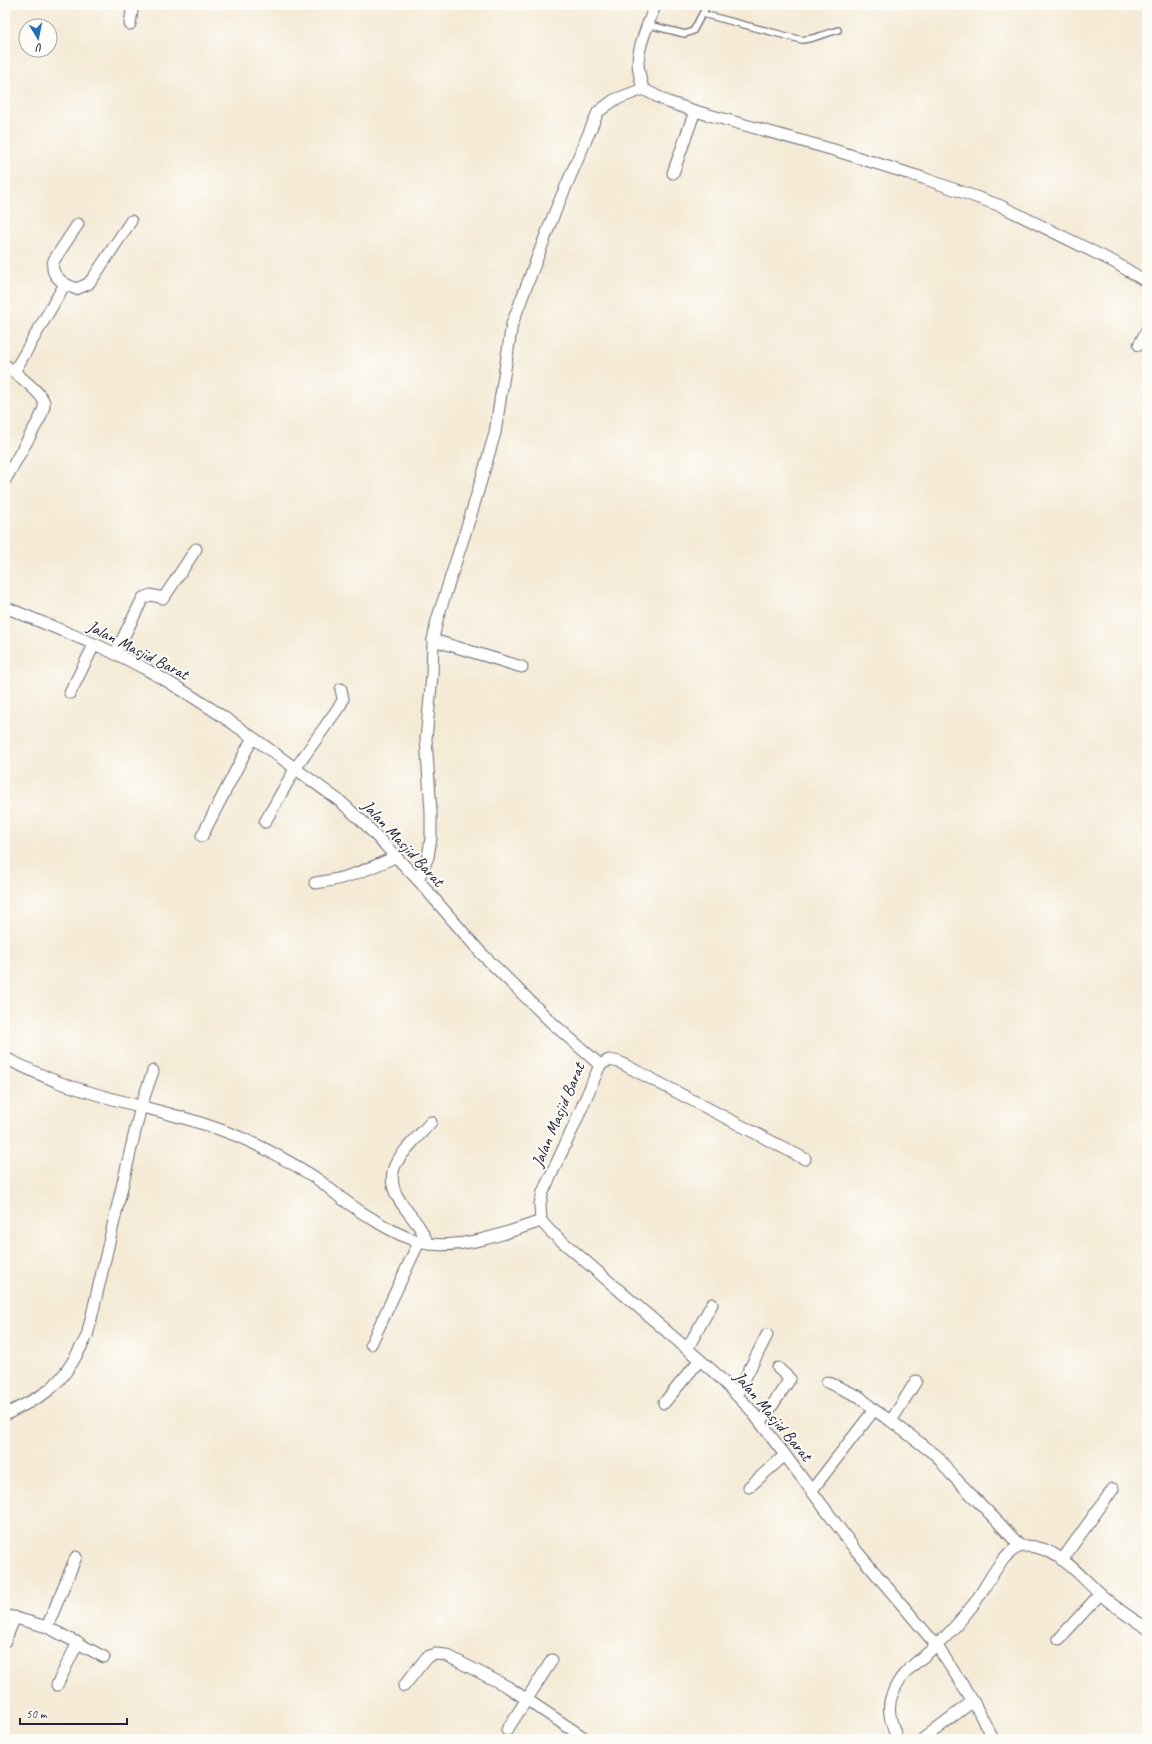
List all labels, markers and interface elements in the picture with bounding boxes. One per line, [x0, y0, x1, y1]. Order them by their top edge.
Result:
north arrow [18, 18, 58, 58]
text: U [33, 40, 44, 56]
street label: Jalan Masjid Barat [83, 615, 194, 686]
street label: Jalan Masjid Barat [357, 795, 450, 892]
street label: Jalan Masjid Barat [526, 1058, 590, 1171]
street label: Jalan Masjid Barat [729, 1366, 818, 1467]
scale bar [20, 1700, 127, 1726]
text: 50 m [26, 1706, 48, 1722]

